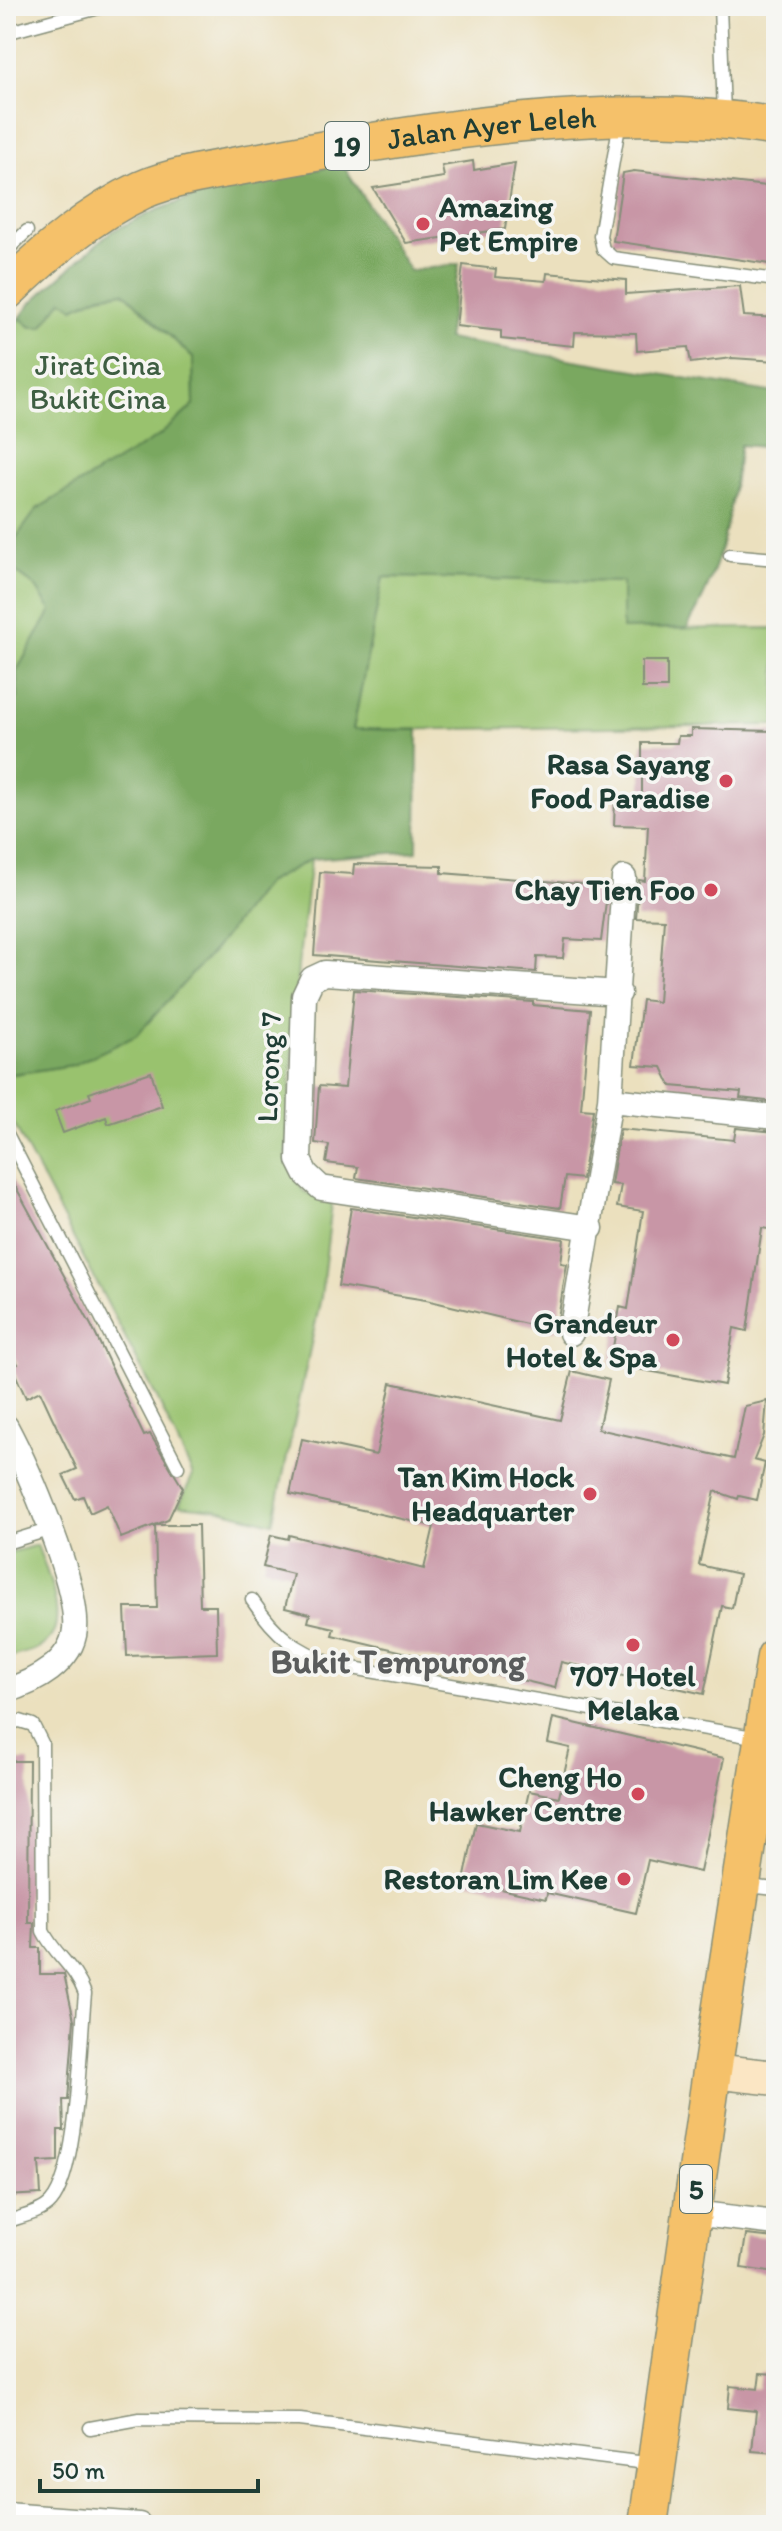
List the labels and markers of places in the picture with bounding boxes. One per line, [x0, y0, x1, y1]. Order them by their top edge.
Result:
place label: Amazing Pet Empire [438, 188, 578, 259]
marker: Amazing Pet Empire [414, 215, 432, 233]
place label: Rasa Sayang Food Paradise [530, 745, 711, 816]
marker: Rasa Sayang Food Paradise [717, 772, 735, 790]
place label: Chay Tien Foo [515, 871, 695, 908]
marker: Chay Tien Foo [702, 881, 720, 899]
place label: Grandeur Hotel & Spa [506, 1304, 658, 1375]
marker: Grandeur Hotel & Spa [664, 1331, 682, 1349]
place label: Tan Kim Hock Headquarter [397, 1458, 575, 1529]
marker: Tan Kim Hock Headquarter [581, 1485, 599, 1503]
marker: 707 Hotel Melaka [624, 1636, 642, 1654]
place label: 707 Hotel Melaka [570, 1657, 696, 1728]
place label: Cheng Ho Hawker Centre [429, 1758, 622, 1829]
marker: Cheng Ho Hawker Centre [629, 1785, 647, 1803]
place label: Restoran Lim Kee [384, 1860, 608, 1897]
marker: Restoran Lim Kee [615, 1870, 633, 1888]

